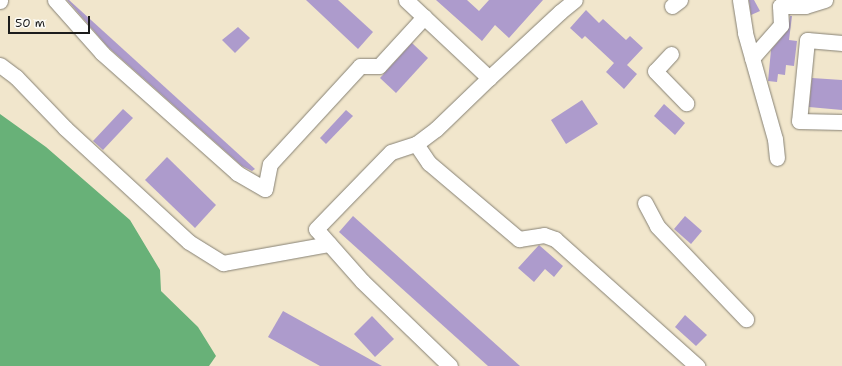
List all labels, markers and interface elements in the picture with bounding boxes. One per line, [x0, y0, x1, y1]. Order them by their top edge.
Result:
scale bar [10, 8, 92, 34]
text: 50 m [15, 15, 45, 31]

